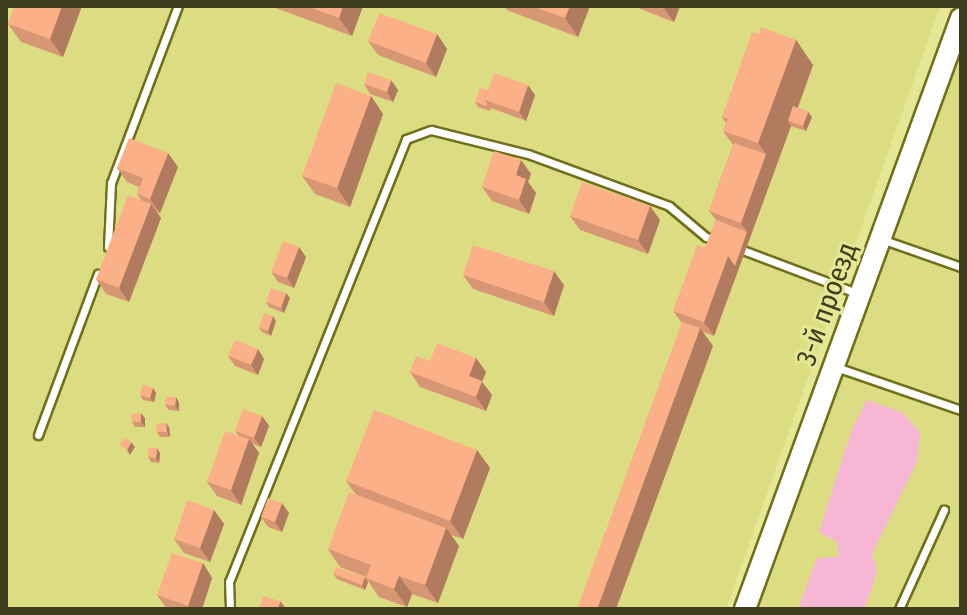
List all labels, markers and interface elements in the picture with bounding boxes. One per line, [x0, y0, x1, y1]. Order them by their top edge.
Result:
street label: 3-й проезд [789, 238, 865, 370]

